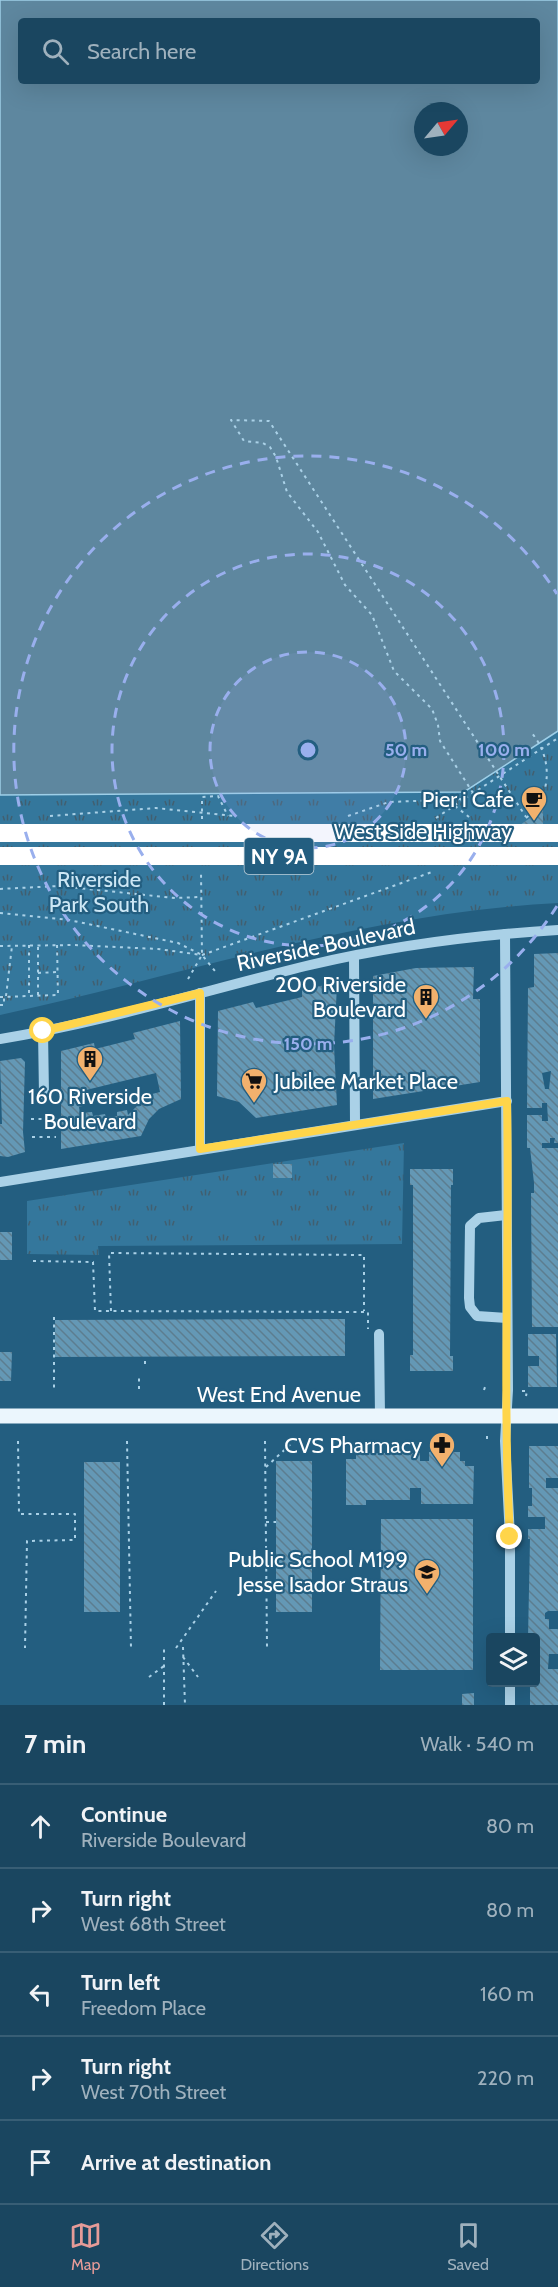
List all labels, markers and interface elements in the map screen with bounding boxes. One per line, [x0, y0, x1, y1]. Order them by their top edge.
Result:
search box [18, 18, 540, 84]
icon: search [39, 35, 72, 68]
text: Search here [87, 38, 196, 65]
north arrow [414, 102, 468, 156]
text: 50 m [385, 739, 427, 761]
text: 100 m [478, 739, 530, 761]
centre of rings [298, 740, 318, 760]
cafe icon: Pier i Cafe [519, 784, 549, 822]
place label: Pier i Cafe [422, 786, 514, 813]
street label: West Side Highway [334, 818, 512, 845]
road number: NY 9A [244, 838, 314, 874]
park label: Riverside Park South [49, 866, 149, 918]
street label: Riverside Boulevard [234, 913, 418, 977]
place label: 200 Riverside Boulevard [275, 971, 406, 1023]
building icon: 200 Riverside Boulevard [411, 982, 441, 1020]
route start [29, 1017, 55, 1043]
text: 150 m [284, 1033, 332, 1055]
building icon: 160 Riverside Boulevard [75, 1044, 105, 1082]
supermarket icon: Jubilee Market Place [239, 1066, 269, 1104]
place label: Jubilee Market Place [273, 1068, 458, 1095]
place label: 160 Riverside Boulevard [28, 1083, 152, 1135]
street label: West End Avenue [197, 1381, 361, 1408]
pharmacy icon: CVS Pharmacy [427, 1430, 457, 1468]
place label: CVS Pharmacy [284, 1432, 422, 1459]
route end [496, 1523, 522, 1549]
place label: Public School M199 Jesse Isador Straus [228, 1546, 408, 1598]
school or university icon: Public School M199 Jesse Isador Straus [412, 1557, 442, 1595]
map controls [486, 1633, 540, 1687]
button: layers [486, 1633, 540, 1687]
text: 7 min [24, 1728, 86, 1760]
text: Walk · 540 m [420, 1732, 534, 1756]
text: Continue [81, 1801, 167, 1828]
icon: ahead [24, 1810, 57, 1843]
text: 80 m [486, 1814, 534, 1838]
text: Riverside Boulevard [81, 1828, 246, 1852]
text: Turn right [81, 1885, 171, 1912]
icon: right [24, 1894, 57, 1927]
text: 80 m [486, 1898, 534, 1922]
text: West 68th Street [81, 1912, 226, 1936]
text: Turn left [81, 1969, 160, 1996]
icon: left [24, 1978, 57, 2011]
text: 160 m [480, 1982, 534, 2006]
text: Freedom Place [81, 1996, 206, 2020]
text: Turn right [81, 2053, 171, 2080]
icon: right [24, 2062, 57, 2095]
text: 220 m [477, 2066, 534, 2090]
text: West 70th Street [81, 2080, 226, 2104]
icon: arrive [24, 2146, 57, 2179]
text: Arrive at destination [81, 2149, 271, 2176]
tab: Map [69, 2219, 102, 2274]
tab: Directions [241, 2219, 309, 2274]
tab: Saved [447, 2219, 489, 2274]

